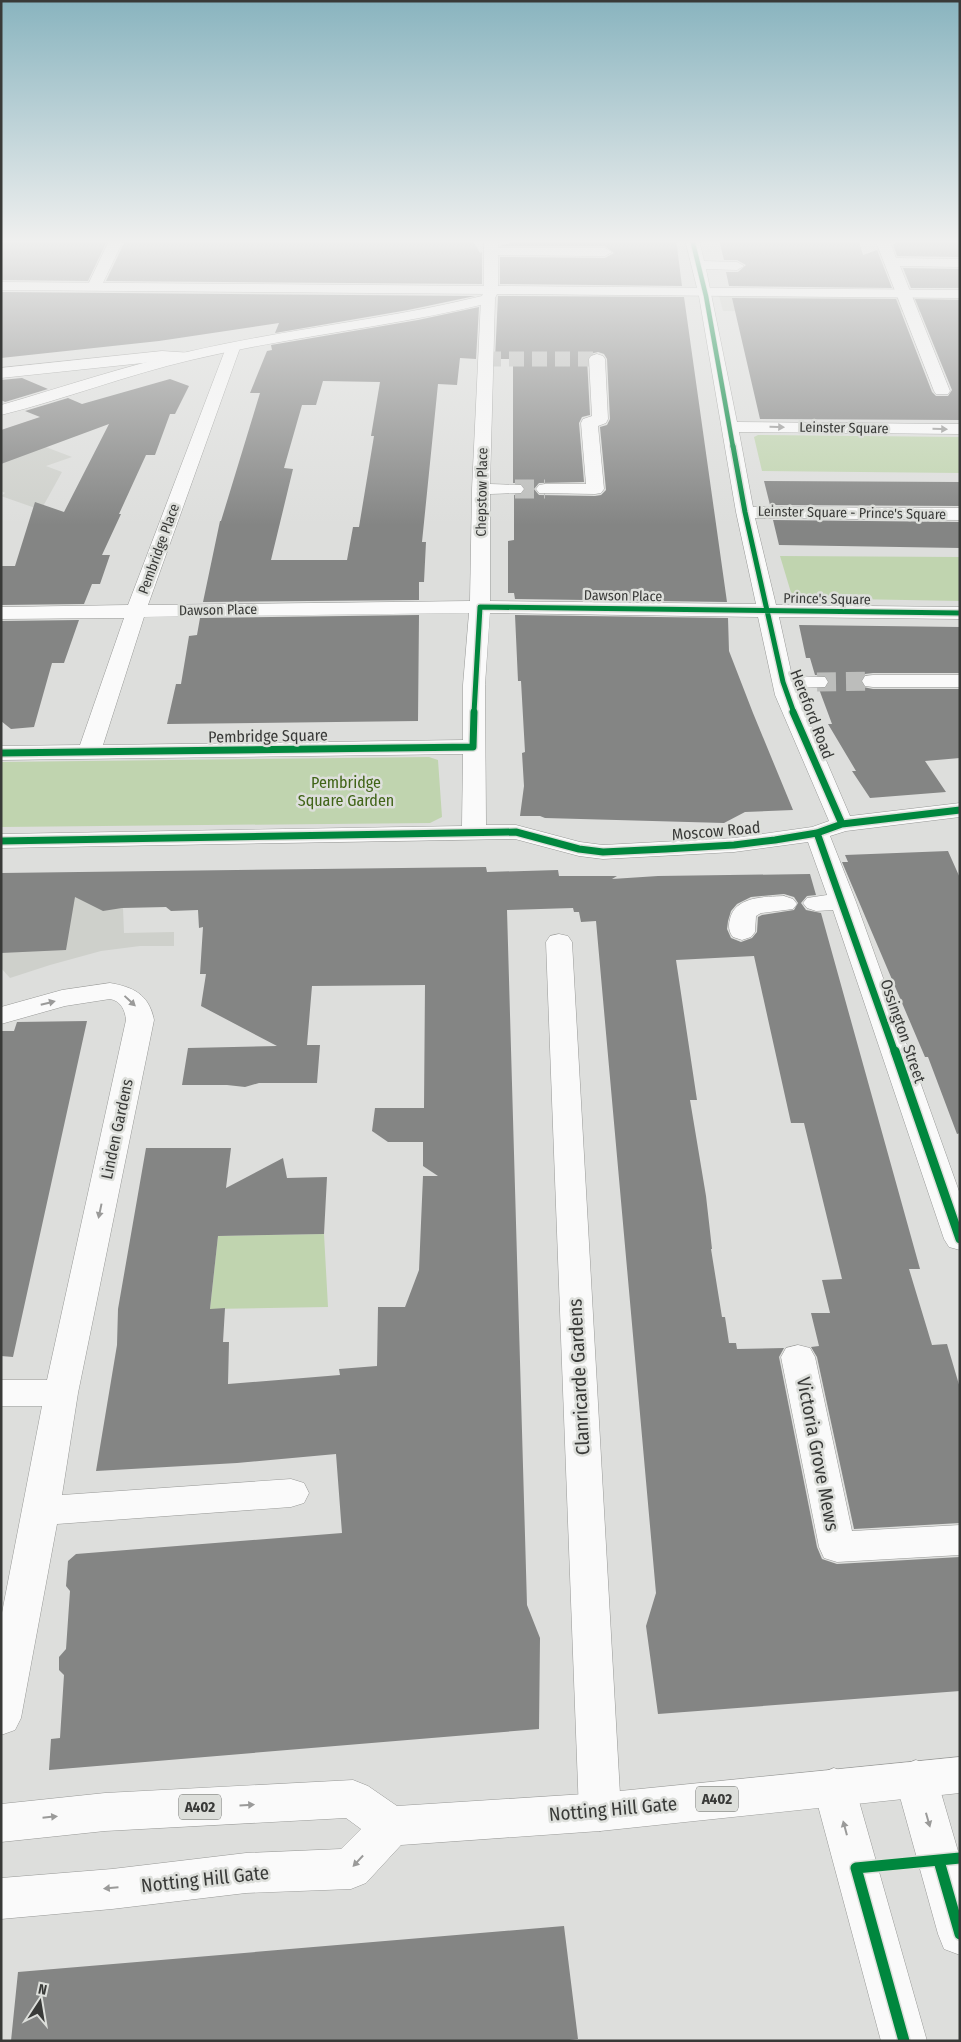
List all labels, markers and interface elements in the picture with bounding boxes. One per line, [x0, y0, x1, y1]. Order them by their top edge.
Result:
street label: Leinster Square [799, 419, 889, 437]
one-way arrow [770, 424, 786, 432]
one-way arrow [932, 425, 948, 433]
street label: Chepstow Place [473, 447, 491, 537]
street label: Pembridge Place [135, 501, 183, 596]
street label: Leinster Square - Prince's Square [758, 503, 946, 523]
street label: Dawson Place [584, 587, 662, 605]
street label: Prince's Square [783, 590, 871, 608]
street label: Dawson Place [179, 601, 257, 619]
street label: Hereford Road [786, 667, 838, 761]
street label: Pembridge Square [208, 725, 328, 747]
park label: Pembridge Square Garden [298, 773, 394, 810]
street label: Moscow Road [671, 818, 761, 844]
street label: Ossington Street [876, 977, 930, 1086]
one-way arrow [124, 995, 136, 1007]
one-way arrow [41, 999, 56, 1007]
street label: Linden Gardens [97, 1077, 137, 1181]
one-way arrow [96, 1204, 104, 1219]
street label: Clanricarde Gardens [563, 1298, 595, 1456]
street label: Victoria Grove Mews [792, 1375, 844, 1533]
road number: A402 [696, 1786, 738, 1812]
street label: Notting Hill Gate [548, 1792, 678, 1826]
road number: A402 [179, 1794, 221, 1820]
one-way arrow [239, 1800, 255, 1808]
one-way arrow [42, 1813, 58, 1821]
one-way arrow [924, 1813, 932, 1828]
one-way arrow [840, 1820, 848, 1835]
one-way arrow [352, 1855, 364, 1867]
street label: Notting Hill Gate [140, 1861, 270, 1897]
one-way arrow [102, 1885, 118, 1893]
north arrow [15, 1977, 65, 2027]
text: N [37, 1981, 48, 1999]

